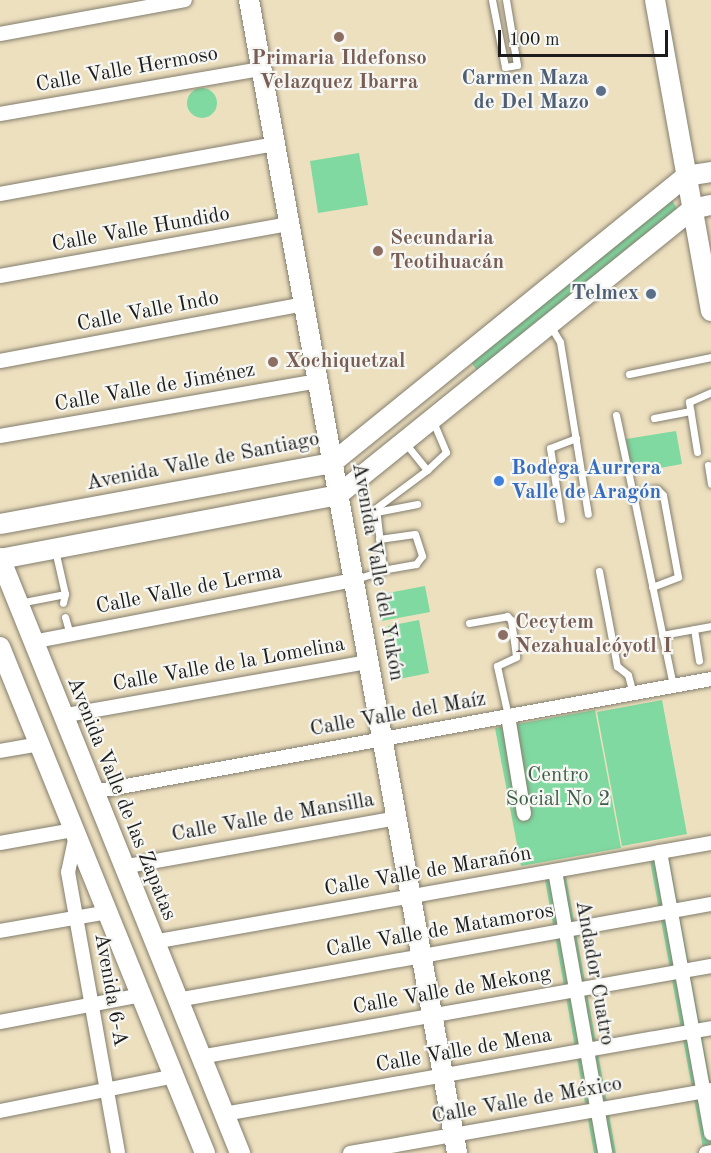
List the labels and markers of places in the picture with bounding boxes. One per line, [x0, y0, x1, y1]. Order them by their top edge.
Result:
marker: Primaria Ildefonso Velazquez Ibarra [332, 30, 346, 44]
place label: Primaria Ildefonso Velazquez Ibarra [251, 46, 427, 96]
place label: Carmen Maza de Del Mazo [461, 66, 589, 116]
marker: Carmen Maza de Del Mazo [594, 84, 608, 98]
place label: Secundaria Teotihuacán [390, 226, 504, 276]
marker: Secundaria Teotihuacán [371, 244, 385, 258]
place label: Telmex [571, 281, 639, 307]
marker: Telmex [644, 287, 658, 301]
place label: Xochiquetzal [285, 349, 406, 375]
marker: Xochiquetzal [266, 355, 280, 369]
place label: Bodega Aurrera Valle de Aragón [511, 456, 661, 506]
marker: Bodega Aurrera Valle de Aragón [492, 474, 506, 488]
place label: Cecytem Nezahualcóyotl I [515, 610, 672, 660]
marker: Cecytem Nezahualcóyotl I [496, 628, 510, 642]

